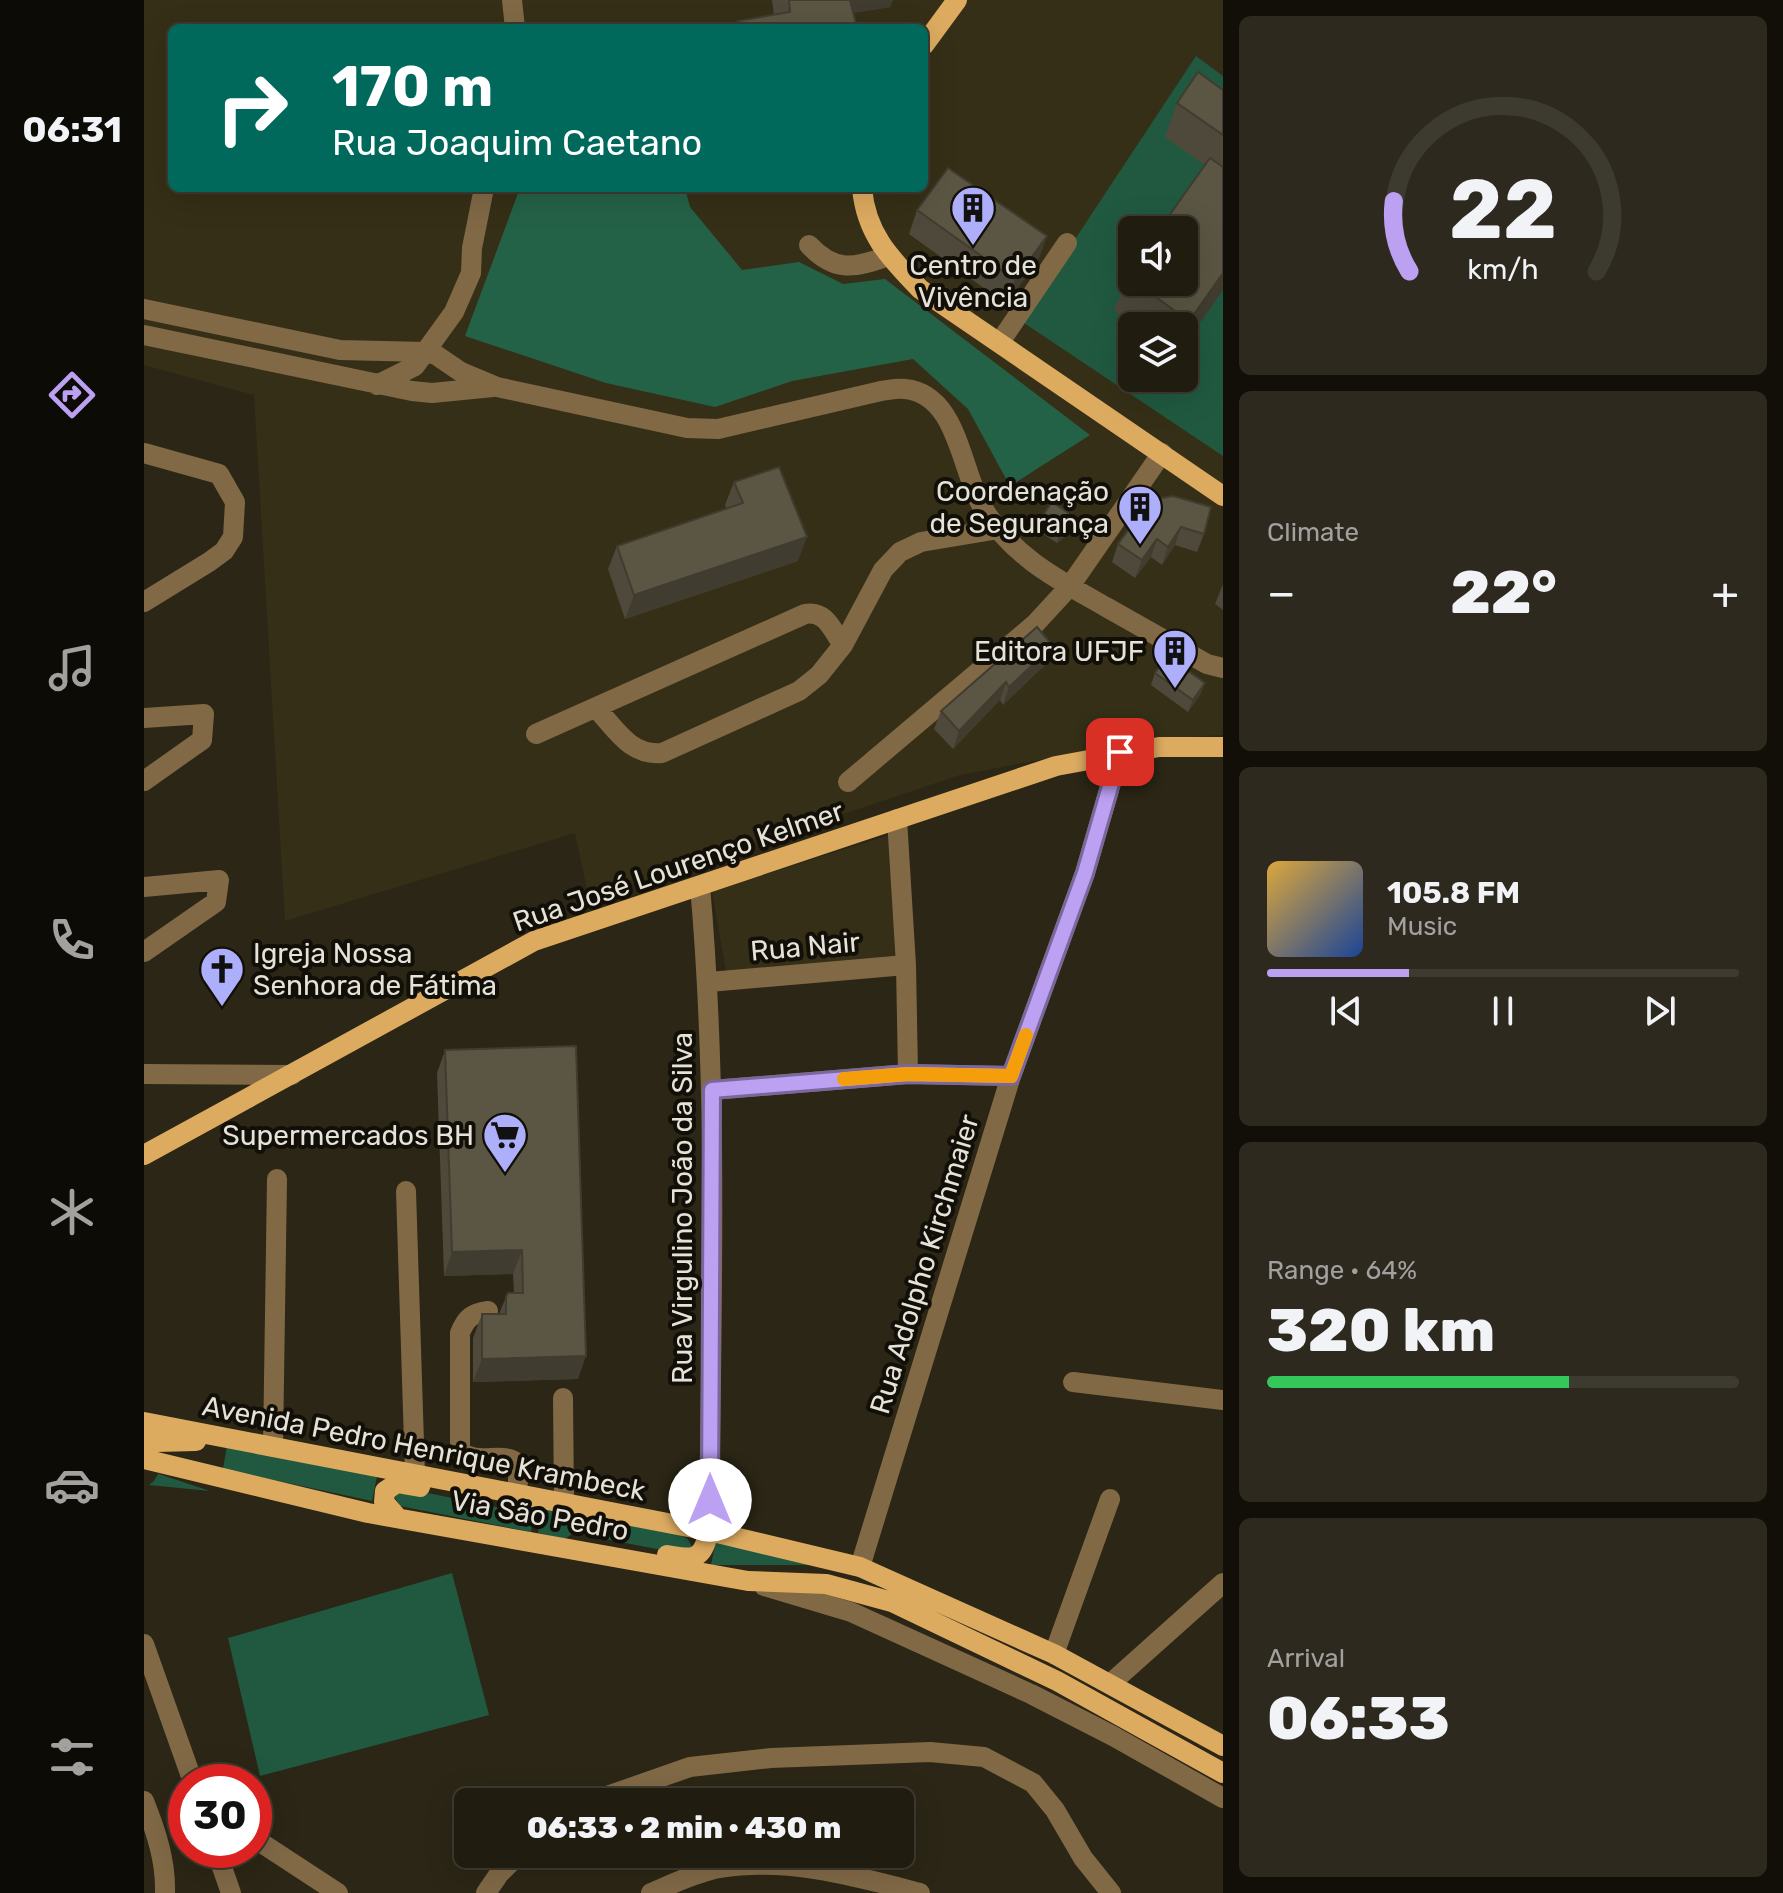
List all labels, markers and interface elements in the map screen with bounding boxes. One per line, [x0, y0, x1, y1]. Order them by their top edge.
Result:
text: 170 m [332, 54, 493, 120]
icon: right [200, 56, 304, 160]
text: 06:31 [22, 108, 122, 151]
text: Rua Joaquim Caetano [332, 121, 702, 164]
text: 22 [1449, 159, 1557, 258]
building icon: Centro de Vivência [949, 184, 997, 247]
map controls [1118, 216, 1198, 392]
button: sound [1118, 216, 1198, 296]
place label: Centro de Vivência [909, 249, 1037, 314]
text: km/h [1467, 252, 1539, 286]
button: layers [1118, 312, 1198, 392]
icon: directions [44, 367, 100, 423]
place label: Coordenação de Segurança [929, 475, 1109, 540]
building icon: Coordenação de Segurança [1116, 483, 1164, 546]
text: Climate [1267, 517, 1359, 548]
text: 22° [1450, 557, 1557, 628]
text: − [1267, 567, 1296, 619]
text: + [1712, 567, 1739, 619]
building icon: Editora UFJF [1151, 627, 1199, 690]
place label: Editora UFJF [974, 635, 1144, 668]
icon: music [44, 640, 100, 696]
pin [1086, 718, 1154, 786]
icon: arrive [1098, 730, 1142, 774]
street label: Rua José Lourenço Kelmer [508, 794, 848, 939]
text: 105.8 FM [1387, 875, 1520, 911]
text: Music [1387, 911, 1457, 942]
icon: phone [44, 912, 100, 968]
street label: Rua Nair [749, 925, 862, 968]
place label: Igreja Nossa Senhora de Fátima [253, 937, 497, 1002]
church icon: Igreja Nossa Senhora de Fátima [198, 945, 246, 1008]
icon: previous [1324, 989, 1368, 1033]
icon: pause [1481, 989, 1525, 1033]
icon: next [1638, 989, 1682, 1033]
street label: Rua Virgulino João da Silva [666, 1032, 699, 1384]
street label: Rua Adolpho Kirchmaier [863, 1110, 986, 1418]
supermarket icon: Supermercados BH [481, 1111, 529, 1174]
place label: Supermercados BH [222, 1119, 474, 1152]
icon: climate [44, 1184, 100, 1240]
text: Range · 64% [1267, 1255, 1417, 1286]
text: 320 km [1267, 1295, 1495, 1366]
street label: Avenida Pedro Henrique Krambeck [200, 1389, 649, 1508]
icon: car [44, 1457, 100, 1513]
position arrow [668, 1458, 752, 1542]
street label: Via São Pedro [449, 1484, 631, 1547]
text: Arrival [1267, 1643, 1345, 1674]
text: 06:33 [1267, 1683, 1450, 1754]
icon: filters [44, 1729, 100, 1785]
speed limit sign: 30 [168, 1764, 272, 1868]
text: 06:33 · 2 min · 430 m [527, 1810, 841, 1846]

